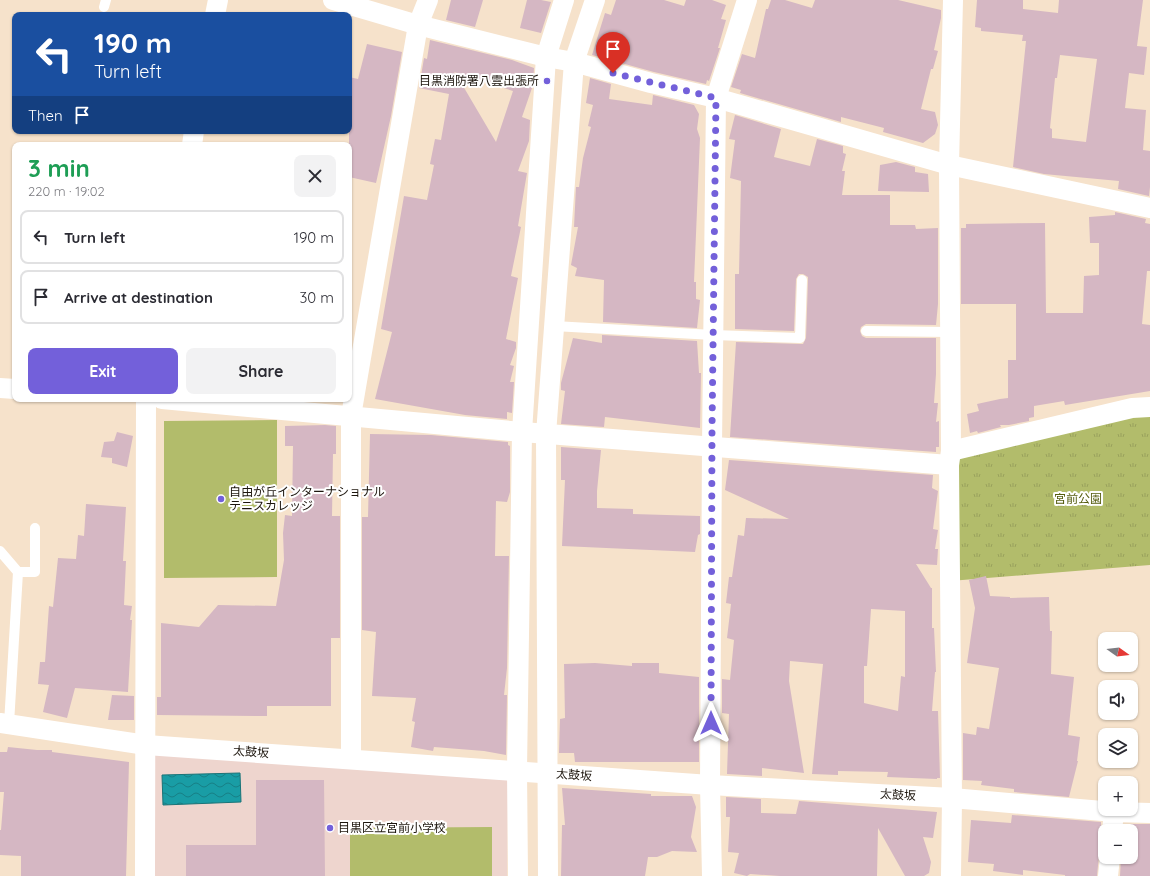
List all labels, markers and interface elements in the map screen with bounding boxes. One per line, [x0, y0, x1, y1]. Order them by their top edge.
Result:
text: 190 m [94, 25, 172, 60]
icon: left [28, 28, 80, 80]
pin [596, 32, 630, 73]
icon: arrive [602, 38, 624, 60]
text: Turn left [94, 60, 162, 83]
place label: 目黒消防署八雲出張所 [419, 73, 539, 88]
marker: 目黒消防署八雲出張所 [542, 76, 552, 86]
icon: arrive [71, 104, 93, 126]
text: Then [28, 106, 63, 125]
text: 3 min [28, 153, 90, 183]
button: close [294, 155, 336, 197]
text: 220 m · 19:02 [28, 183, 105, 199]
icon: left [30, 226, 52, 248]
text: Turn left [64, 228, 126, 247]
text: 190 m [293, 228, 334, 247]
icon: arrive [30, 286, 52, 308]
text: Arrive at destination [64, 288, 213, 307]
text: 30 m [299, 288, 334, 307]
button: Exit [28, 348, 178, 394]
button: Share [186, 348, 336, 394]
place label: 自由が丘インターナショナル テニスカレッジ [229, 484, 385, 513]
park label: 宮前公園 [1054, 491, 1102, 506]
marker: 自由が丘インターナショナル テニスカレッジ [216, 494, 226, 504]
north arrow [1098, 632, 1138, 672]
map controls [1098, 632, 1138, 864]
button: sound [1098, 680, 1138, 720]
position arrow [690, 702, 732, 744]
button: layers [1098, 728, 1138, 768]
street label: 太鼓坂 [233, 743, 270, 760]
street label: 太鼓坂 [556, 766, 593, 783]
button: + [1098, 776, 1138, 816]
street label: 太鼓坂 [880, 786, 916, 803]
place label: 目黒区立宮前小学校 [338, 820, 446, 835]
marker: 目黒区立宮前小学校 [325, 823, 335, 833]
button: − [1098, 824, 1138, 864]

